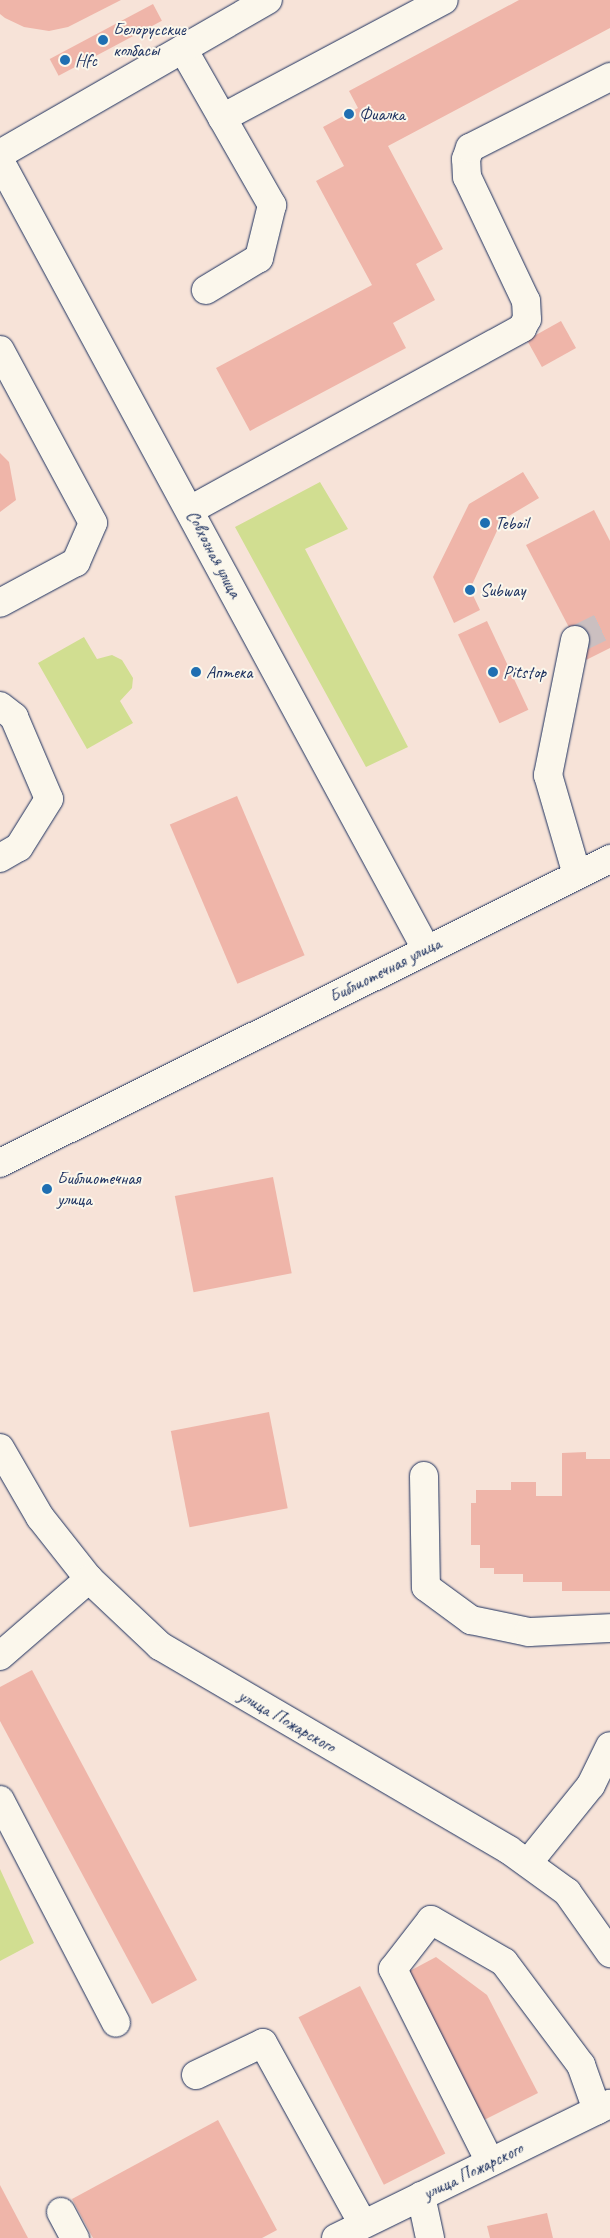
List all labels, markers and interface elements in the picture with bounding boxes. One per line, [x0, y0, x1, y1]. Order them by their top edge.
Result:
place label: Белорусские колбасы [113, 19, 186, 62]
marker: Белорусские колбасы [97, 34, 109, 46]
place label: Hfc [75, 49, 97, 71]
marker: Hfc [59, 54, 71, 66]
place label: Фиалка [359, 103, 405, 125]
marker: Фиалка [343, 108, 355, 120]
street label: Совхозная улица [181, 506, 247, 602]
place label: Teboil [495, 512, 528, 534]
marker: Teboil [479, 517, 491, 529]
place label: Subway [480, 579, 525, 601]
marker: Subway [464, 584, 476, 596]
place label: Аптека [206, 661, 253, 683]
place label: Pitstop [503, 661, 546, 683]
marker: Аптека [190, 666, 202, 678]
marker: Pitstop [487, 666, 499, 678]
street label: Библиотечная улица [326, 933, 444, 1007]
place label: Библиотечная улица [57, 1168, 141, 1210]
marker: Библиотечная улица [41, 1183, 53, 1195]
street label: улица Пожарского [234, 1684, 340, 1758]
street label: улица Пожарского [418, 2137, 528, 2205]

